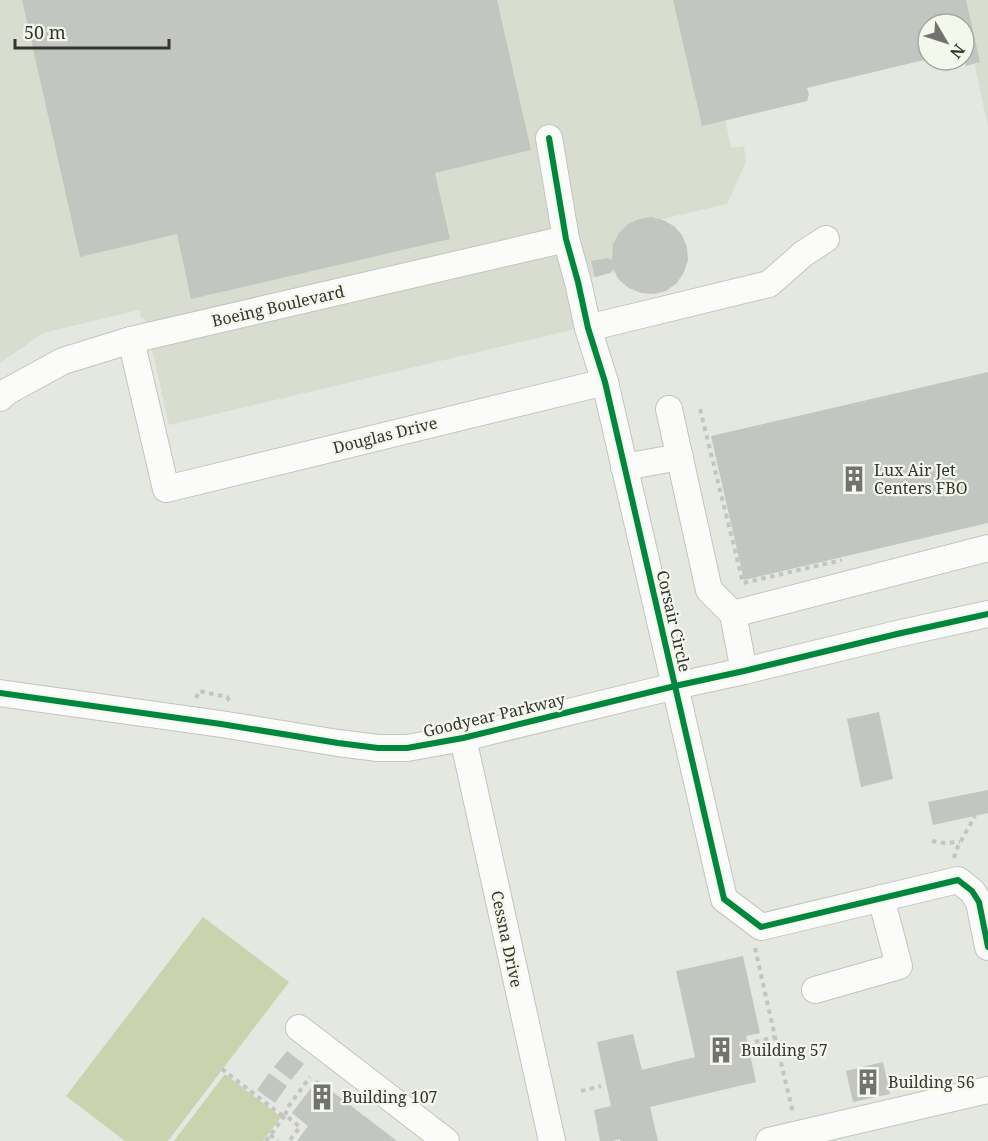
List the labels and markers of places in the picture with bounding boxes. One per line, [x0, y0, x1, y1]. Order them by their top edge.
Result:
place label: Lux Air Jet Centers FBO [874, 459, 968, 499]
building icon: Lux Air Jet Centers FBO [839, 464, 869, 494]
building icon: Building 57 [706, 1035, 736, 1065]
place label: Building 57 [741, 1039, 828, 1061]
building icon: Building 56 [853, 1067, 883, 1097]
place label: Building 56 [888, 1071, 975, 1093]
building icon: Building 107 [307, 1082, 337, 1112]
place label: Building 107 [342, 1086, 438, 1108]

